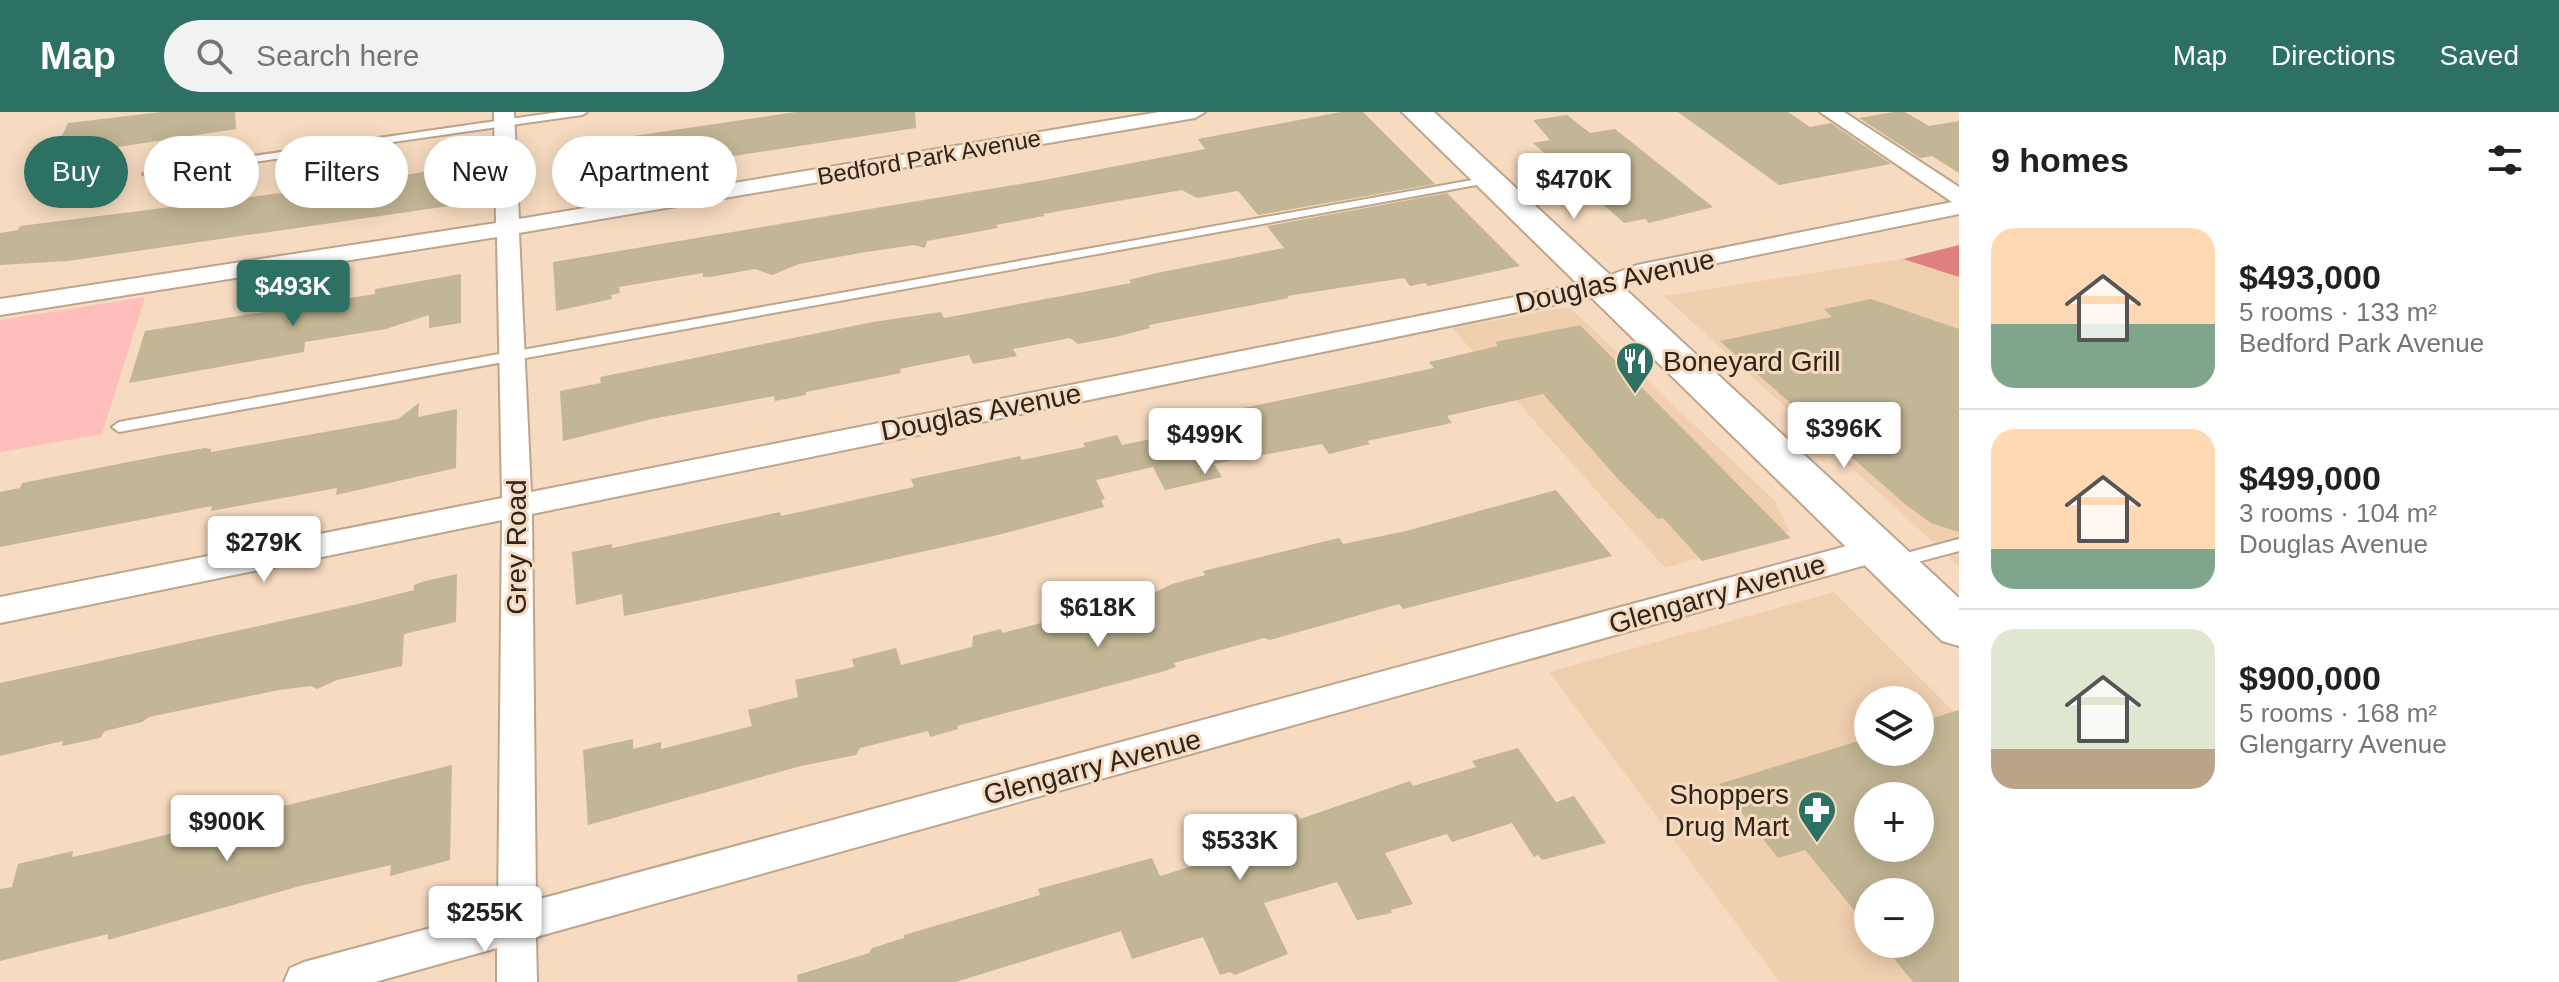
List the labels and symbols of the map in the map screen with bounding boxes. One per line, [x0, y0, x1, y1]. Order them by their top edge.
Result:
street label: Bedford Park Avenue [815, 124, 1043, 190]
pin: $470K [1518, 153, 1630, 221]
street label: Douglas Avenue [1512, 243, 1718, 319]
pin: $493K [237, 260, 349, 328]
restaurant icon: Boneyard Grill [1614, 340, 1656, 395]
place label: Boneyard Grill [1663, 346, 1840, 377]
street label: Douglas Avenue [878, 377, 1084, 447]
pin: $396K [1788, 402, 1900, 470]
pin: $499K [1149, 408, 1261, 476]
street label: Grey Road [501, 479, 532, 615]
pin: $279K [208, 516, 320, 584]
street label: Glengarry Avenue [1605, 548, 1829, 640]
pin: $618K [1042, 581, 1154, 649]
street label: Glengarry Avenue [980, 723, 1204, 811]
place label: Shoppers Drug Mart [1665, 779, 1789, 842]
pharmacy icon: Shoppers Drug Mart [1796, 789, 1838, 844]
pin: $900K [171, 795, 283, 863]
pin: $533K [1184, 814, 1296, 882]
pin: $255K [429, 886, 541, 954]

